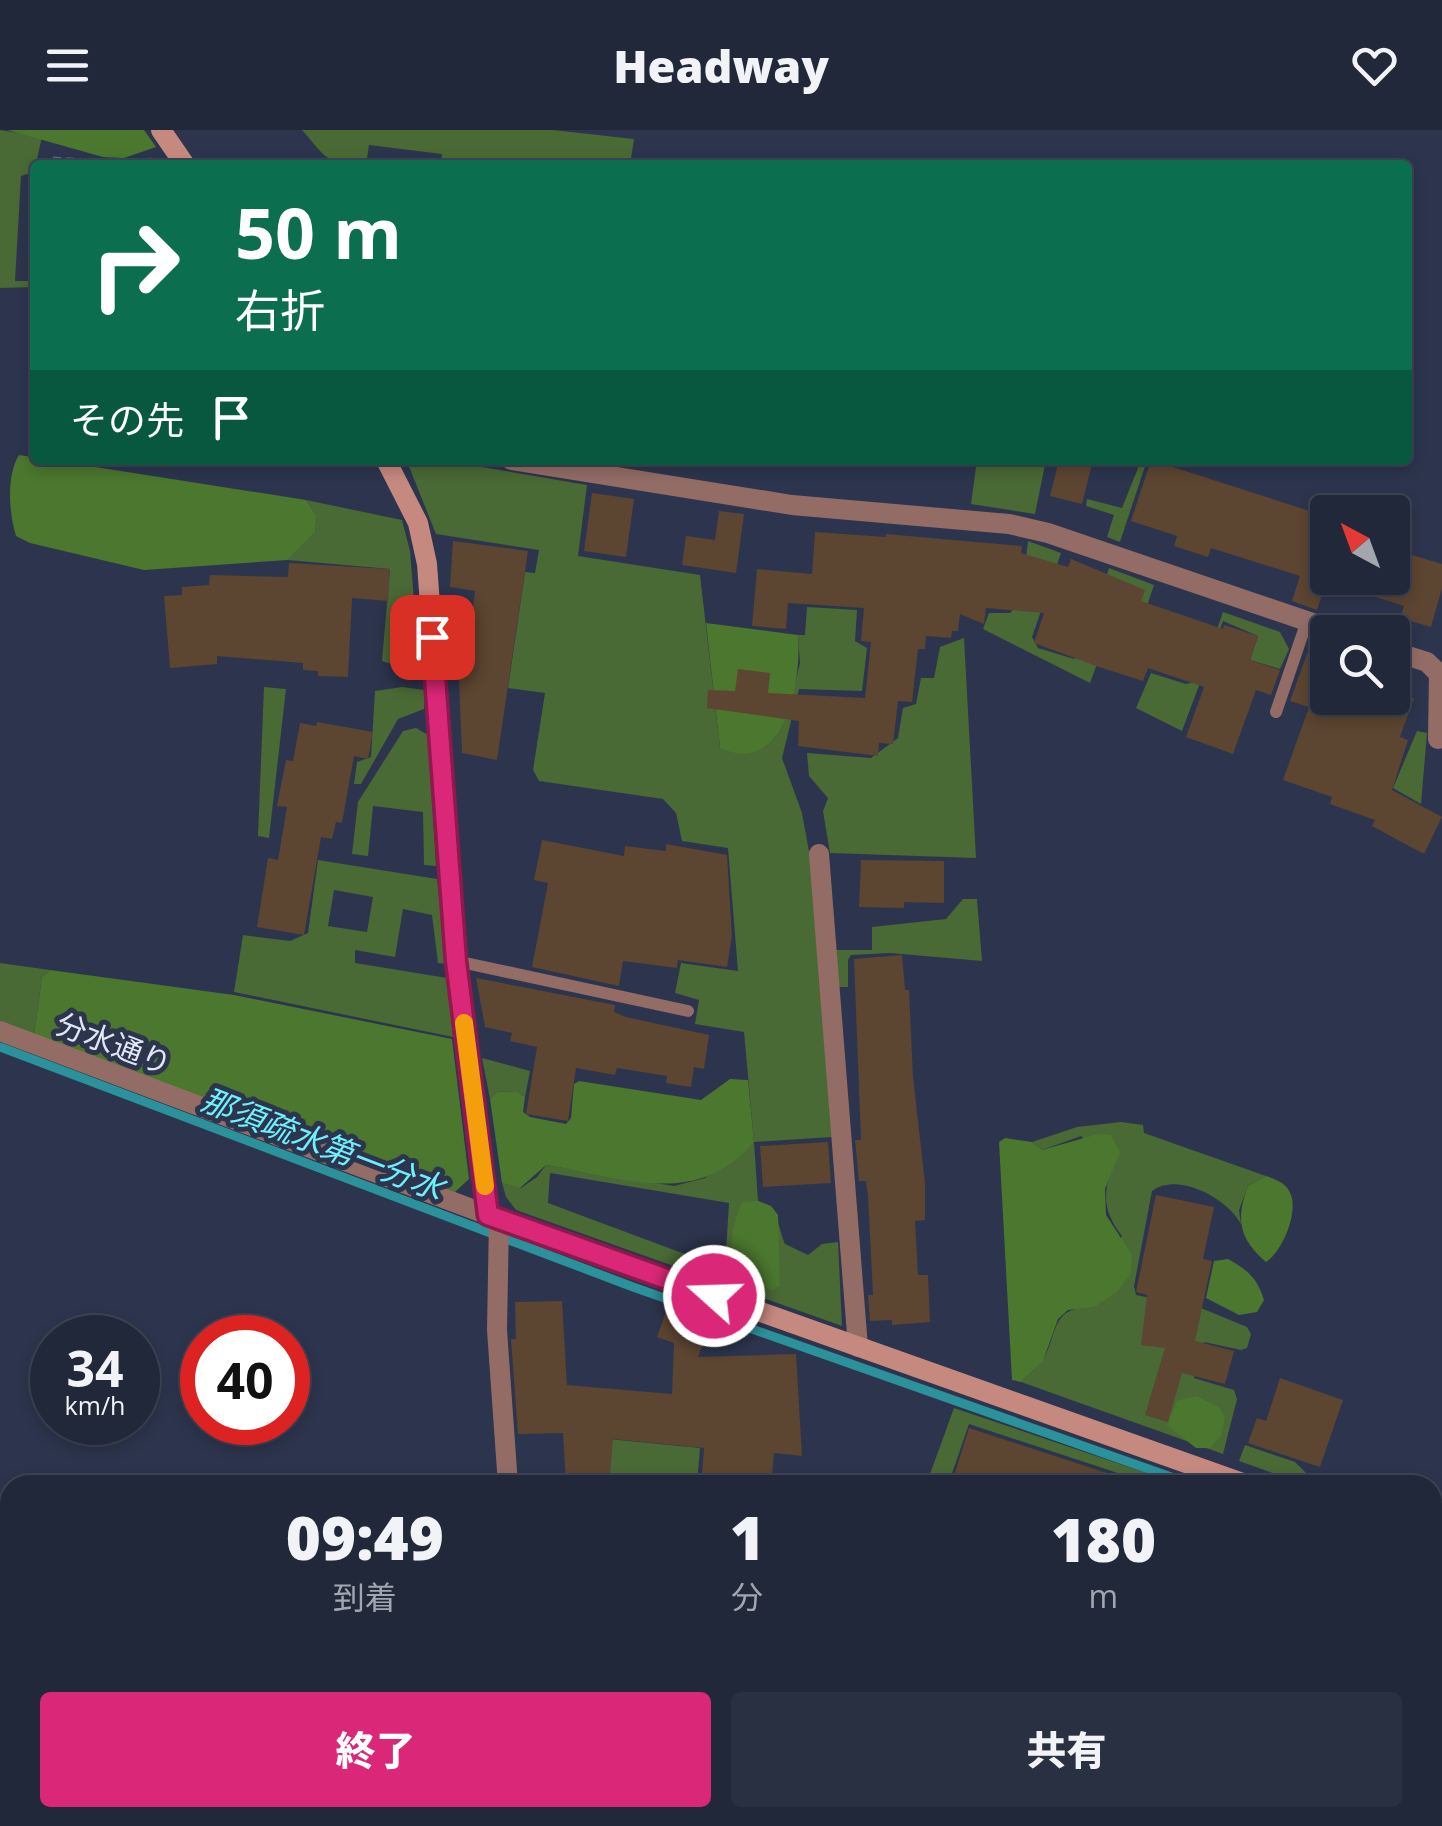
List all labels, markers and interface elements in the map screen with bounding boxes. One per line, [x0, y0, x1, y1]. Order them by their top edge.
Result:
text: Headway [613, 35, 829, 96]
icon: menu [40, 38, 95, 93]
icon: heart [1347, 38, 1402, 93]
text: 50 m [235, 184, 402, 280]
icon: right [70, 200, 200, 330]
text: 右折 [235, 279, 325, 340]
icon: arrive [204, 390, 259, 445]
text: その先 [70, 393, 184, 445]
north arrow [1310, 495, 1410, 595]
map controls [1310, 495, 1410, 715]
pin [390, 595, 475, 680]
icon: arrive [405, 610, 460, 665]
button: search [1310, 615, 1410, 715]
street label: 分水通り [51, 1002, 177, 1084]
water label: 那須疏水第一分水 [196, 1077, 453, 1210]
position arrow [662, 1244, 766, 1348]
speed limit sign: 40 [180, 1315, 310, 1445]
text: 34 [66, 1334, 124, 1402]
text: km/h [65, 1388, 125, 1422]
text: 09:49 [286, 1496, 444, 1578]
text: 1 [730, 1496, 765, 1578]
text: 180 [1051, 1498, 1156, 1580]
text: m [1089, 1574, 1118, 1617]
text: 到着 [333, 1575, 397, 1618]
text: 分 [731, 1575, 763, 1618]
button: 終了 [40, 1692, 711, 1807]
button: 共有 [731, 1692, 1402, 1807]

